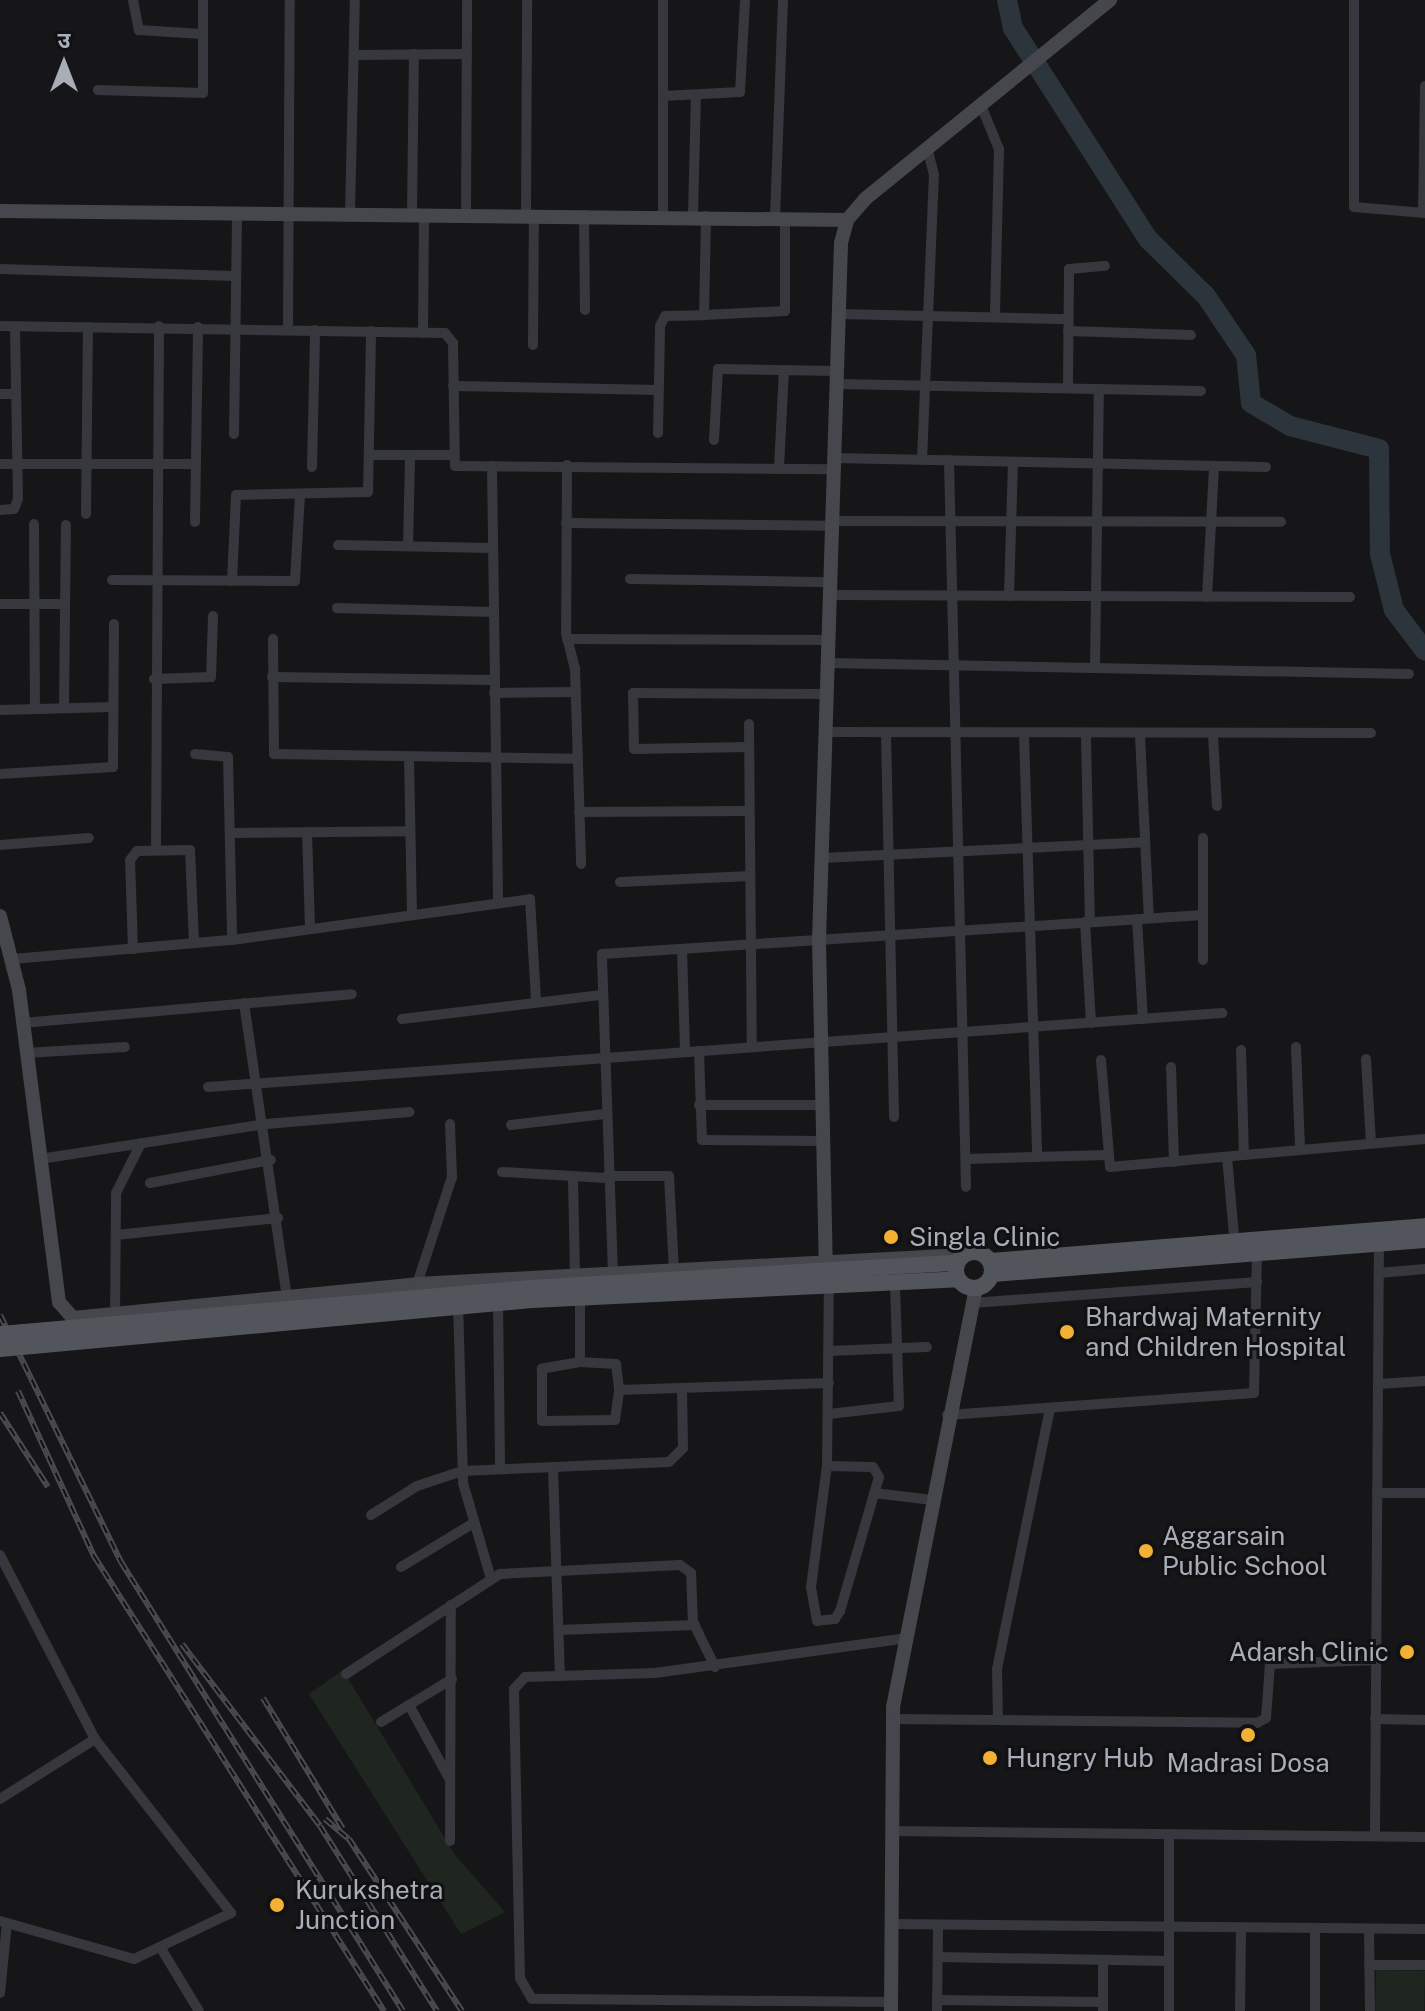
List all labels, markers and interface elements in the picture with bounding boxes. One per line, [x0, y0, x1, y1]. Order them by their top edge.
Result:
north arrow [24, 24, 104, 104]
text: उ [58, 27, 70, 53]
place label: Singla Clinic [909, 1221, 1060, 1253]
marker: Singla Clinic [880, 1226, 902, 1248]
place label: Bhardwaj Maternity and Children Hospital [1085, 1301, 1346, 1362]
marker: Bhardwaj Maternity and Children Hospital [1056, 1321, 1078, 1343]
place label: Aggarsain Public School [1162, 1520, 1328, 1582]
marker: Aggarsain Public School [1137, 1542, 1155, 1560]
place label: Adarsh Clinic [1229, 1636, 1389, 1668]
marker: Adarsh Clinic [1396, 1641, 1418, 1663]
marker: Madrasi Dosa [1239, 1726, 1257, 1744]
place label: Hungry Hub [1006, 1742, 1154, 1774]
place label: Madrasi Dosa [1166, 1747, 1330, 1779]
marker: Hungry Hub [981, 1749, 999, 1767]
place label: Kurukshetra Junction [295, 1874, 443, 1936]
marker: Kurukshetra Junction [266, 1894, 288, 1916]

